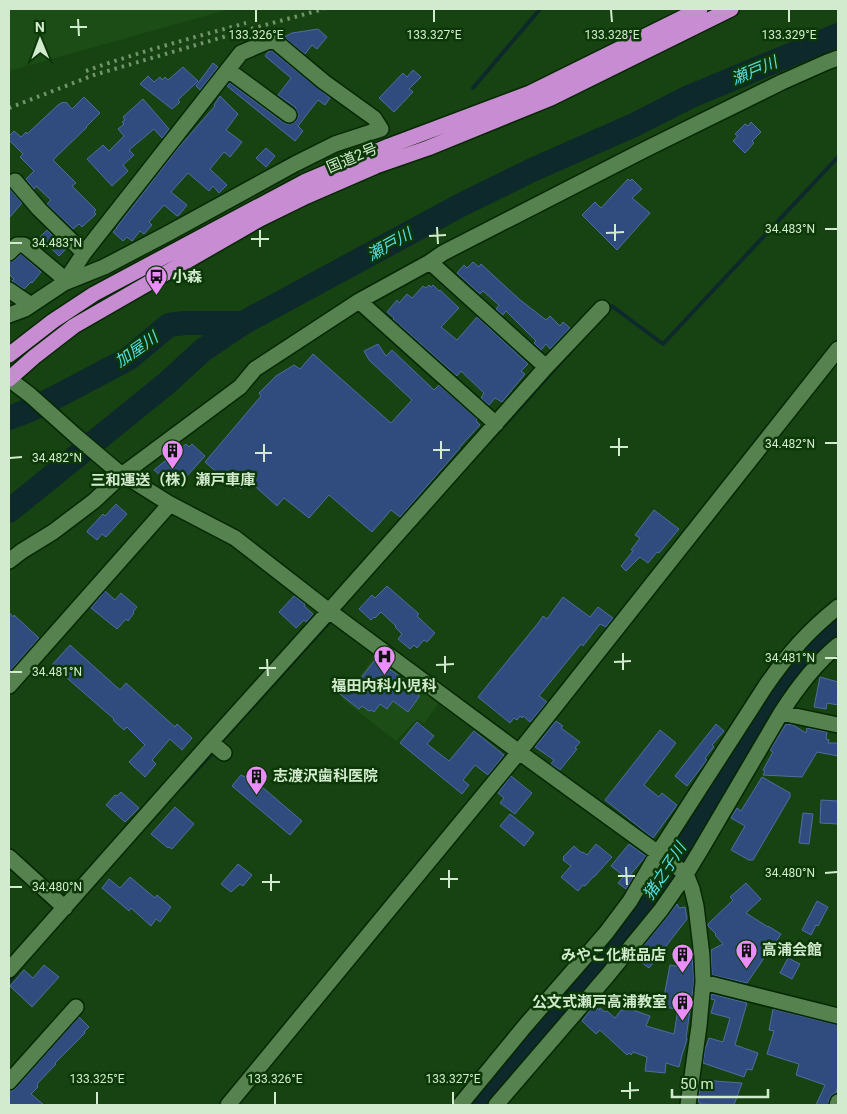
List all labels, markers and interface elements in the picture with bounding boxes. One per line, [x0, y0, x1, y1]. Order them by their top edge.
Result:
north arrow [15, 15, 65, 65]
text: N [35, 19, 45, 35]
text: 133.326°E [229, 28, 284, 42]
text: 133.327°E [407, 28, 462, 42]
text: 133.328°E [585, 28, 640, 42]
text: 133.329°E [762, 28, 817, 42]
water label: 瀬戸川 [728, 52, 782, 89]
street label: 国道2号 [324, 139, 380, 177]
text: 34.483°N [765, 222, 815, 236]
water label: 瀬戸川 [364, 224, 417, 264]
text: 34.483°N [32, 236, 82, 250]
bus stop icon: 小森 [144, 265, 168, 296]
place label: 小森 [172, 268, 202, 286]
water label: 加屋川 [111, 327, 163, 371]
text: 34.482°N [765, 437, 815, 451]
building icon: 三和運送（株）瀬戸車庫 [161, 439, 185, 470]
text: 34.482°N [32, 451, 82, 465]
place label: 三和運送（株）瀬戸車庫 [90, 471, 256, 489]
hospital icon: 福田内科小児科 [372, 645, 396, 676]
text: 34.481°N [765, 651, 815, 665]
text: 34.481°N [32, 665, 82, 679]
place label: 福田内科小児科 [330, 677, 437, 695]
building icon: 志渡沢歯科医院 [245, 764, 269, 795]
place label: 志渡沢歯科医院 [273, 767, 378, 785]
water label: 猪之子川 [639, 838, 691, 903]
text: 34.480°N [765, 866, 815, 880]
text: 34.480°N [32, 880, 82, 894]
building icon: 高浦会館 [734, 938, 758, 969]
place label: 高浦会館 [762, 941, 822, 959]
building icon: みやこ化粧品店 [670, 943, 694, 974]
place label: みやこ化粧品店 [561, 946, 666, 964]
building icon: 公文式瀬戸高浦教室 [671, 990, 695, 1021]
place label: 公文式瀬戸高浦教室 [532, 993, 667, 1011]
scale bar [672, 1066, 768, 1098]
text: 133.325°E [70, 1072, 125, 1086]
text: 133.326°E [248, 1072, 303, 1086]
text: 133.327°E [426, 1072, 481, 1086]
text: 50 m [680, 1075, 714, 1093]

